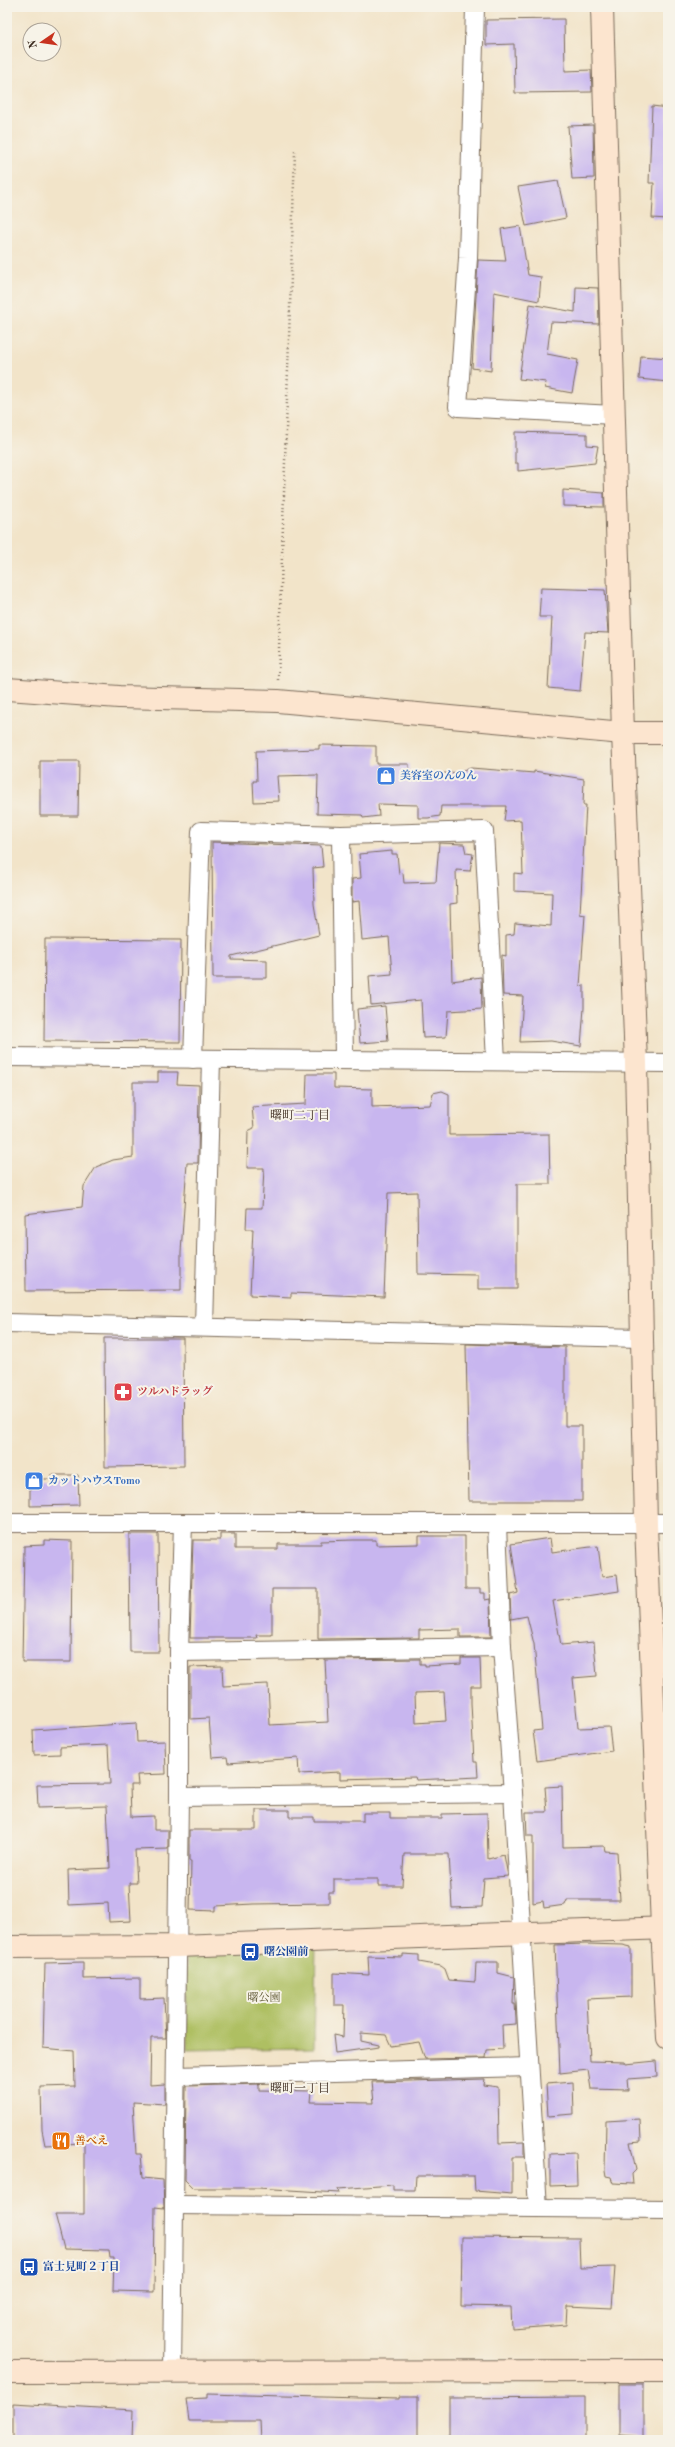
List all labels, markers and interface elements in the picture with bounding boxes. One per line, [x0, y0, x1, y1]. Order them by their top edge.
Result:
north arrow [22, 22, 62, 62]
text: N [27, 38, 40, 49]
shop icon: 美容室のんのん [375, 765, 397, 787]
place label: 美容室のんのん [400, 769, 477, 782]
district label: 曙町二丁目 [270, 1109, 330, 1122]
pharmacy icon: ツルハドラッグ [112, 1381, 134, 1403]
place label: ツルハドラッグ [137, 1385, 213, 1398]
shop icon: カットハウスTomo [23, 1470, 45, 1492]
place label: カットハウスTomo [48, 1475, 141, 1487]
bus stop icon: 曙公園前 [239, 1941, 261, 1963]
place label: 曙公園前 [264, 1945, 309, 1958]
park label: 曙公園 [248, 1991, 281, 2004]
district label: 曙町一丁目 [270, 2082, 330, 2095]
restaurant icon: 善べえ [50, 2130, 72, 2152]
place label: 善べえ [75, 2134, 108, 2147]
bus stop icon: 富士見町２丁目 [18, 2256, 40, 2278]
place label: 富士見町２丁目 [43, 2260, 120, 2273]

